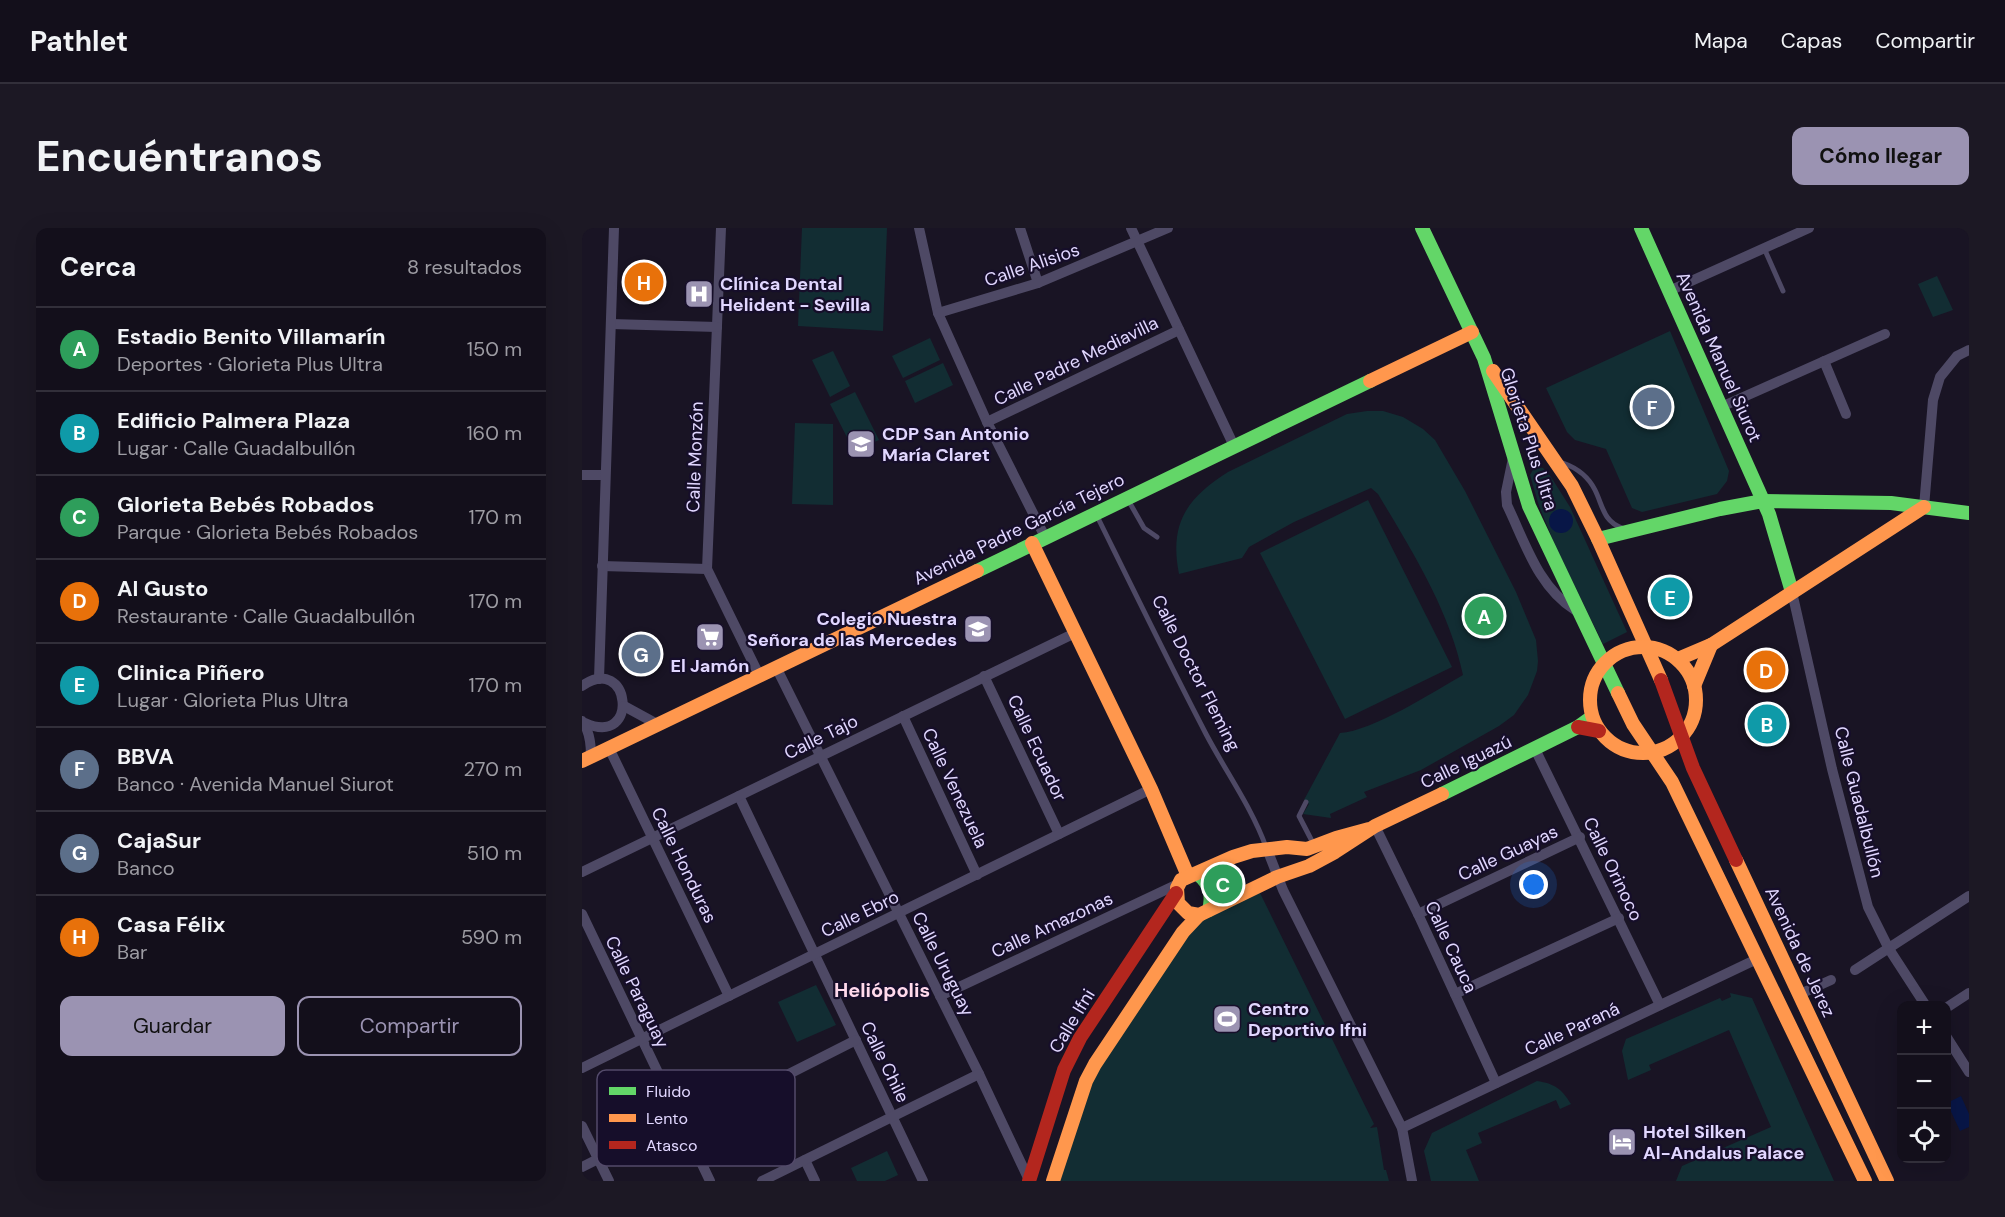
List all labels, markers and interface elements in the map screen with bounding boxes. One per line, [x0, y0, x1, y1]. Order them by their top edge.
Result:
text: Pathlet [30, 23, 128, 60]
text: Mapa [1694, 27, 1748, 55]
text: Capas [1781, 27, 1842, 55]
text: Compartir [1875, 27, 1975, 55]
button: Cómo llegar [1792, 127, 1969, 185]
text: Encuéntranos [36, 129, 323, 184]
street label: Calle Alisios [981, 238, 1083, 292]
text: Cerca [60, 250, 136, 284]
text: 8 resultados [407, 254, 522, 280]
pin: H [624, 260, 664, 304]
street label: Avenida Manuel Siurot [1671, 268, 1767, 446]
place label: Clínica Dental Helident - Sevilla [720, 272, 870, 317]
hospital icon: Clínica Dental Helident - Sevilla [683, 278, 715, 310]
street label: Calle Padre Mediavilla [990, 311, 1162, 411]
text: Estadio Benito Villamarín [117, 322, 386, 351]
text: A [72, 336, 87, 362]
text: 150 m [467, 336, 522, 362]
text: Deportes · Glorieta Plus Ultra [117, 351, 383, 377]
street label: Glorieta Plus Ultra [1495, 365, 1563, 513]
pin: F [1632, 384, 1672, 429]
street label: Calle Monzón [681, 401, 709, 513]
text: Edificio Palmera Plaza [117, 406, 350, 435]
text: B [73, 420, 86, 446]
text: 160 m [466, 420, 522, 446]
place label: CDP San Antonio María Claret [882, 422, 1029, 467]
school or university icon: CDP San Antonio María Claret [845, 428, 877, 460]
text: Lugar · Calle Guadalbullón [117, 435, 355, 461]
street label: Avenida Padre García Tejero [909, 467, 1129, 591]
text: Glorieta Bebés Robados [117, 490, 374, 519]
text: C [72, 504, 87, 530]
text: 170 m [469, 504, 522, 530]
text: Parque · Glorieta Bebés Robados [117, 519, 418, 545]
text: Al Gusto [117, 574, 208, 603]
pin: E [1650, 574, 1690, 620]
text: D [72, 588, 87, 614]
text: 170 m [469, 588, 522, 614]
street label: Calle Doctor Fleming [1146, 591, 1246, 755]
pin: A [1464, 594, 1504, 638]
text: Restaurante · Calle Guadalbullón [117, 603, 415, 629]
place label: Colegio Nuestra Señora de las Mercedes [747, 607, 957, 652]
school or university icon: Colegio Nuestra Señora de las Mercedes [962, 613, 994, 645]
supermarket icon: El Jamón [694, 621, 726, 653]
pin: G [622, 632, 660, 676]
pin: D [1746, 648, 1786, 692]
place label: El Jamón [671, 654, 749, 678]
text: Clinica Piñero [117, 658, 265, 687]
text: E [74, 672, 85, 698]
text: 170 m [469, 672, 522, 698]
text: Lugar · Glorieta Plus Ultra [117, 687, 348, 713]
street label: Calle Ecuador [1002, 691, 1072, 805]
pin: B [1748, 702, 1786, 746]
street label: Calle Tajo [780, 709, 862, 765]
street label: Calle Venezuela [917, 724, 993, 852]
street label: Calle Guadalbullón [1829, 724, 1889, 880]
street label: Calle Iguazú [1416, 730, 1516, 794]
text: BBVA [117, 742, 174, 771]
text: F [74, 756, 85, 782]
text: 270 m [464, 756, 522, 782]
text: Banco · Avenida Manuel Siurot [117, 771, 394, 797]
street label: Calle Honduras [646, 803, 722, 927]
street label: Calle Orinoco [1578, 813, 1648, 925]
street label: Calle Guayas [1454, 819, 1562, 887]
text: CajaSur [117, 826, 201, 855]
text: G [72, 840, 87, 866]
text: 510 m [467, 840, 522, 866]
text: Banco [117, 855, 175, 881]
pin: C [1204, 862, 1242, 906]
your location [1519, 870, 1548, 899]
street label: Avenida de Jerez [1759, 883, 1841, 1021]
street label: Calle Ebro [817, 885, 903, 943]
street label: Calle Amazonas [987, 886, 1117, 964]
street label: Calle Cauca [1419, 897, 1483, 997]
street label: Calle Uruguay [906, 908, 980, 1020]
text: Casa Félix [117, 910, 225, 939]
text: H [72, 924, 87, 950]
text: 590 m [461, 924, 522, 950]
street label: Calle Paraguay [599, 932, 675, 1052]
text: Bar [117, 939, 147, 965]
district label: Heliópolis [834, 977, 930, 1003]
street label: Calle Ifni [1043, 985, 1101, 1057]
button: Guardar [60, 996, 285, 1056]
button: Compartir [297, 996, 522, 1056]
place label: Centro Deportivo Ifni [1248, 997, 1367, 1042]
street label: Calle Paraná [1521, 997, 1623, 1061]
map controls [1897, 1001, 1951, 1163]
button: + [1897, 1001, 1951, 1055]
sports icon: Centro Deportivo Ifni [1211, 1003, 1243, 1035]
street label: Calle Chile [855, 1017, 915, 1107]
button: − [1897, 1055, 1951, 1109]
legend [597, 1070, 795, 1166]
text: Fluido [646, 1081, 691, 1102]
text: Lento [646, 1108, 688, 1129]
button: locate [1897, 1109, 1951, 1163]
place label: Hotel Silken Al-Andalus Palace [1643, 1120, 1805, 1165]
hotel icon: Hotel Silken Al-Andalus Palace [1606, 1126, 1638, 1158]
text: Atasco [646, 1135, 698, 1156]

